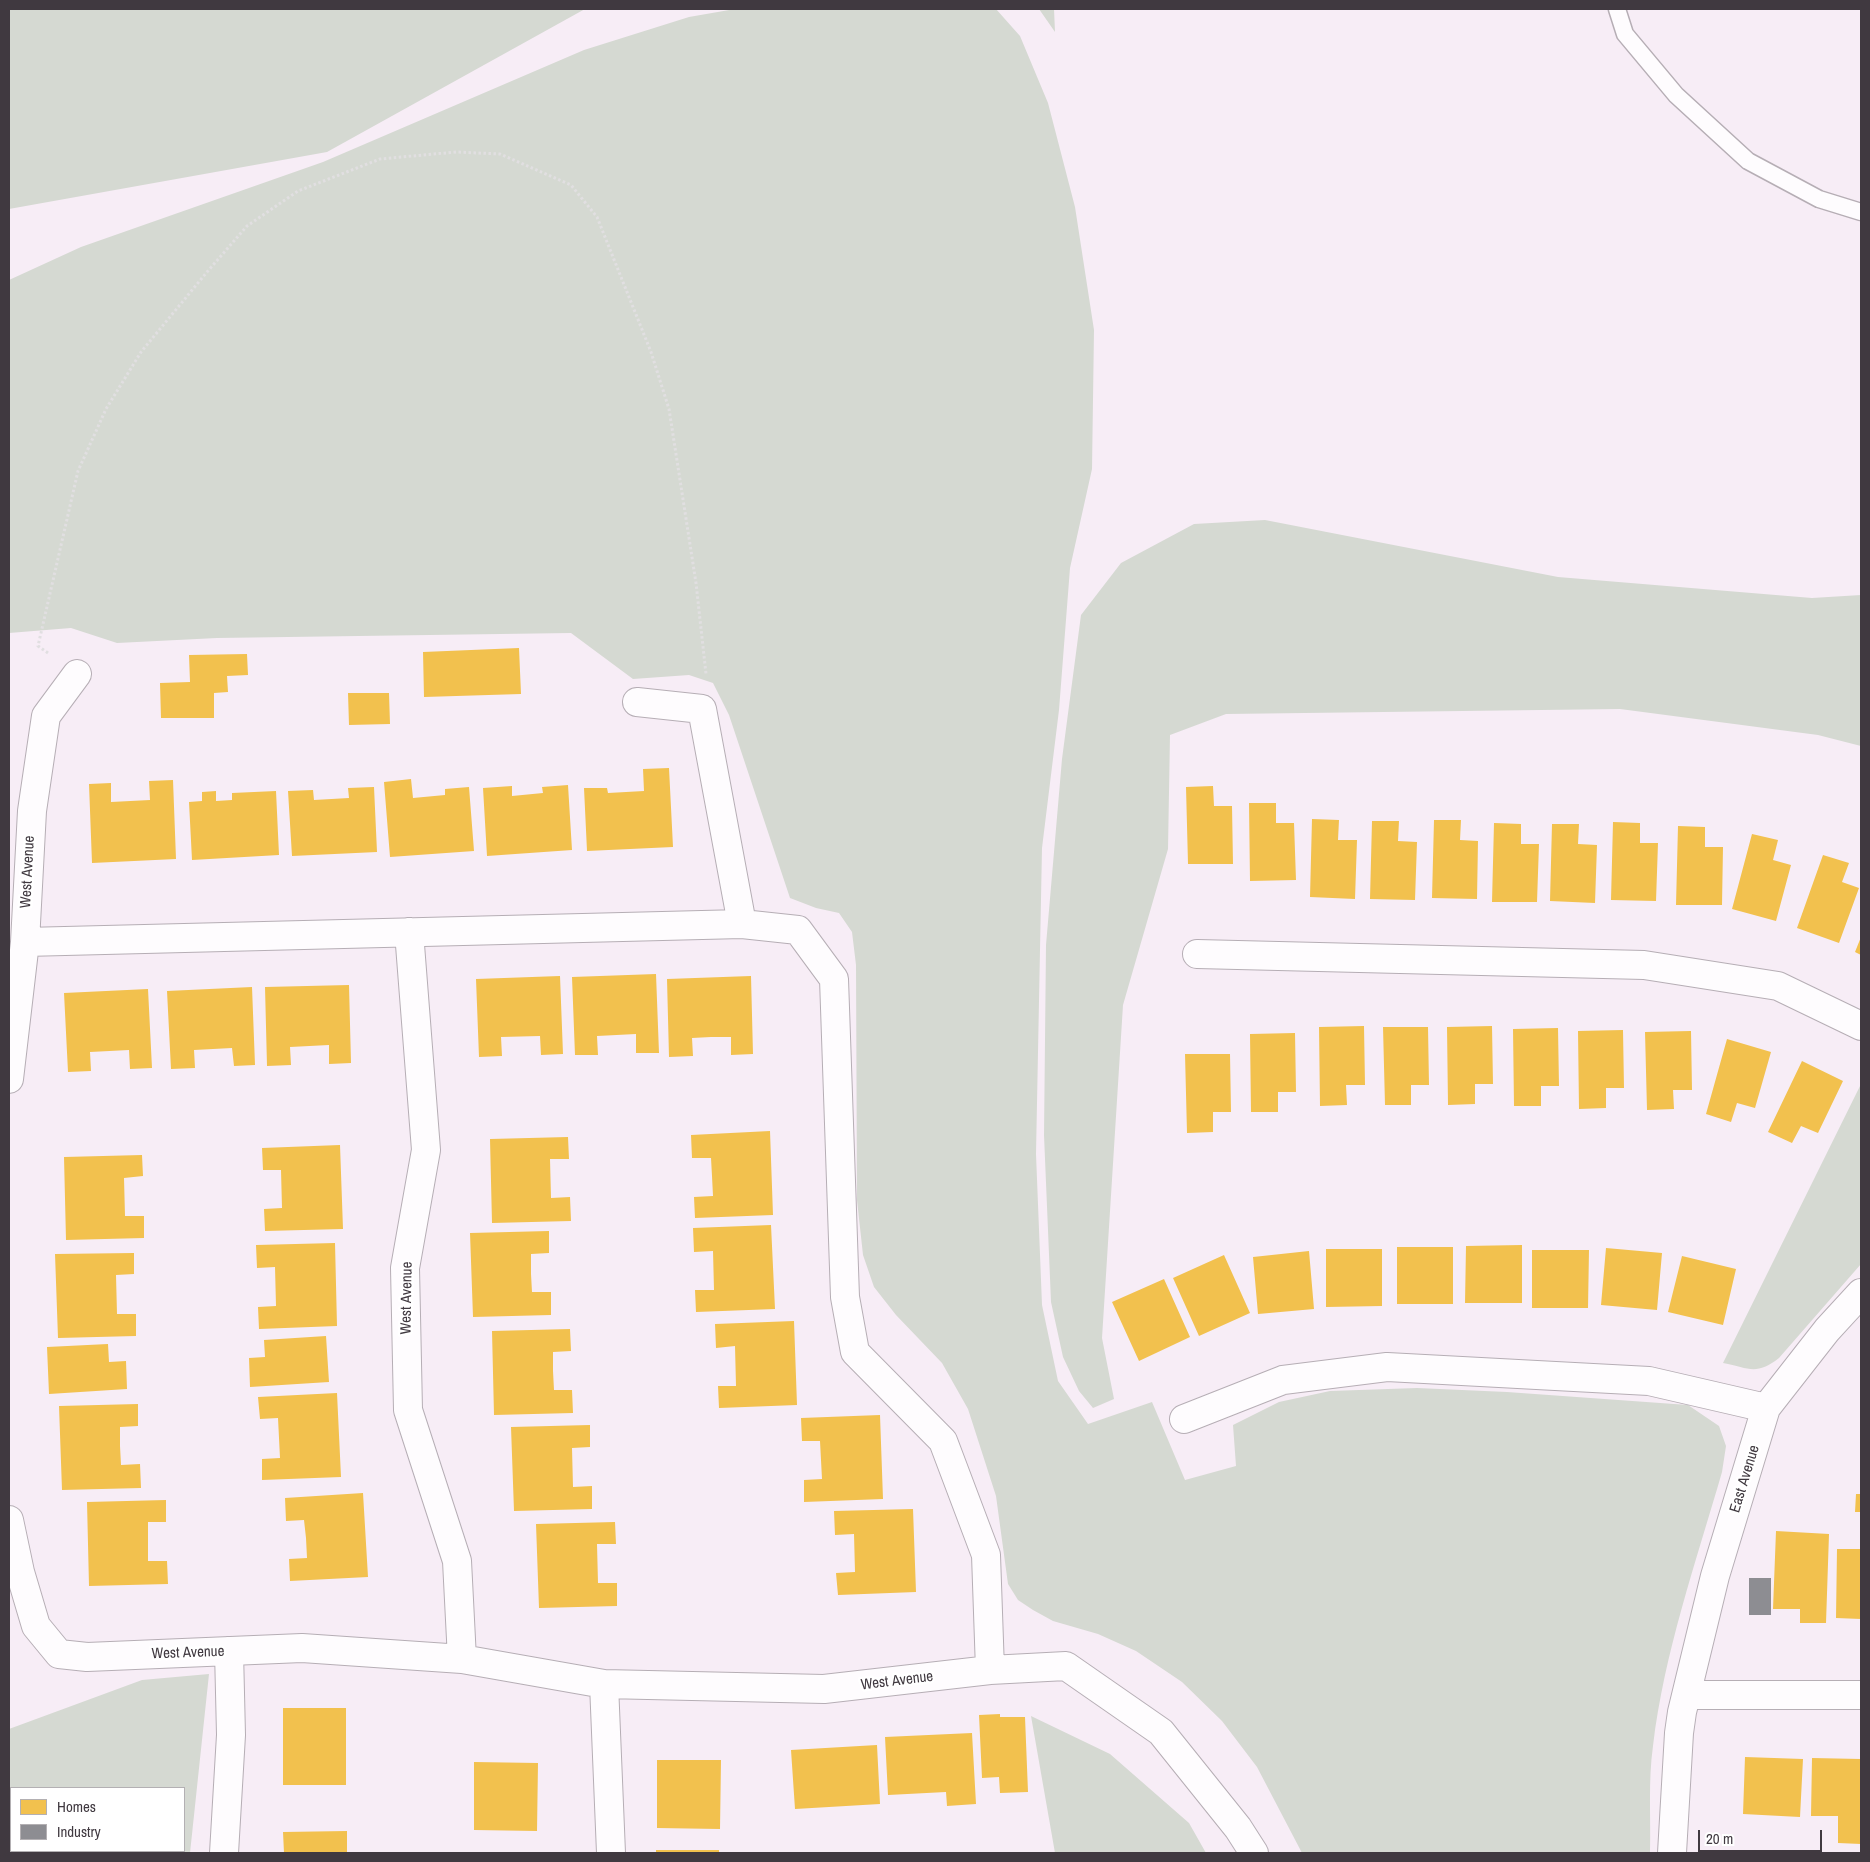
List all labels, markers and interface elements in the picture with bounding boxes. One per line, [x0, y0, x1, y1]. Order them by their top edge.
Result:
street label: West Avenue [17, 835, 39, 909]
street label: West Avenue [397, 1261, 417, 1335]
street label: East Avenue [1726, 1443, 1764, 1515]
street label: West Avenue [151, 1643, 225, 1663]
street label: West Avenue [860, 1668, 934, 1694]
legend [10, 1787, 185, 1852]
text: Homes [57, 1796, 96, 1817]
scale bar [1700, 1820, 1824, 1852]
text: Industry [57, 1821, 101, 1842]
text: 20 m [1706, 1828, 1733, 1849]

